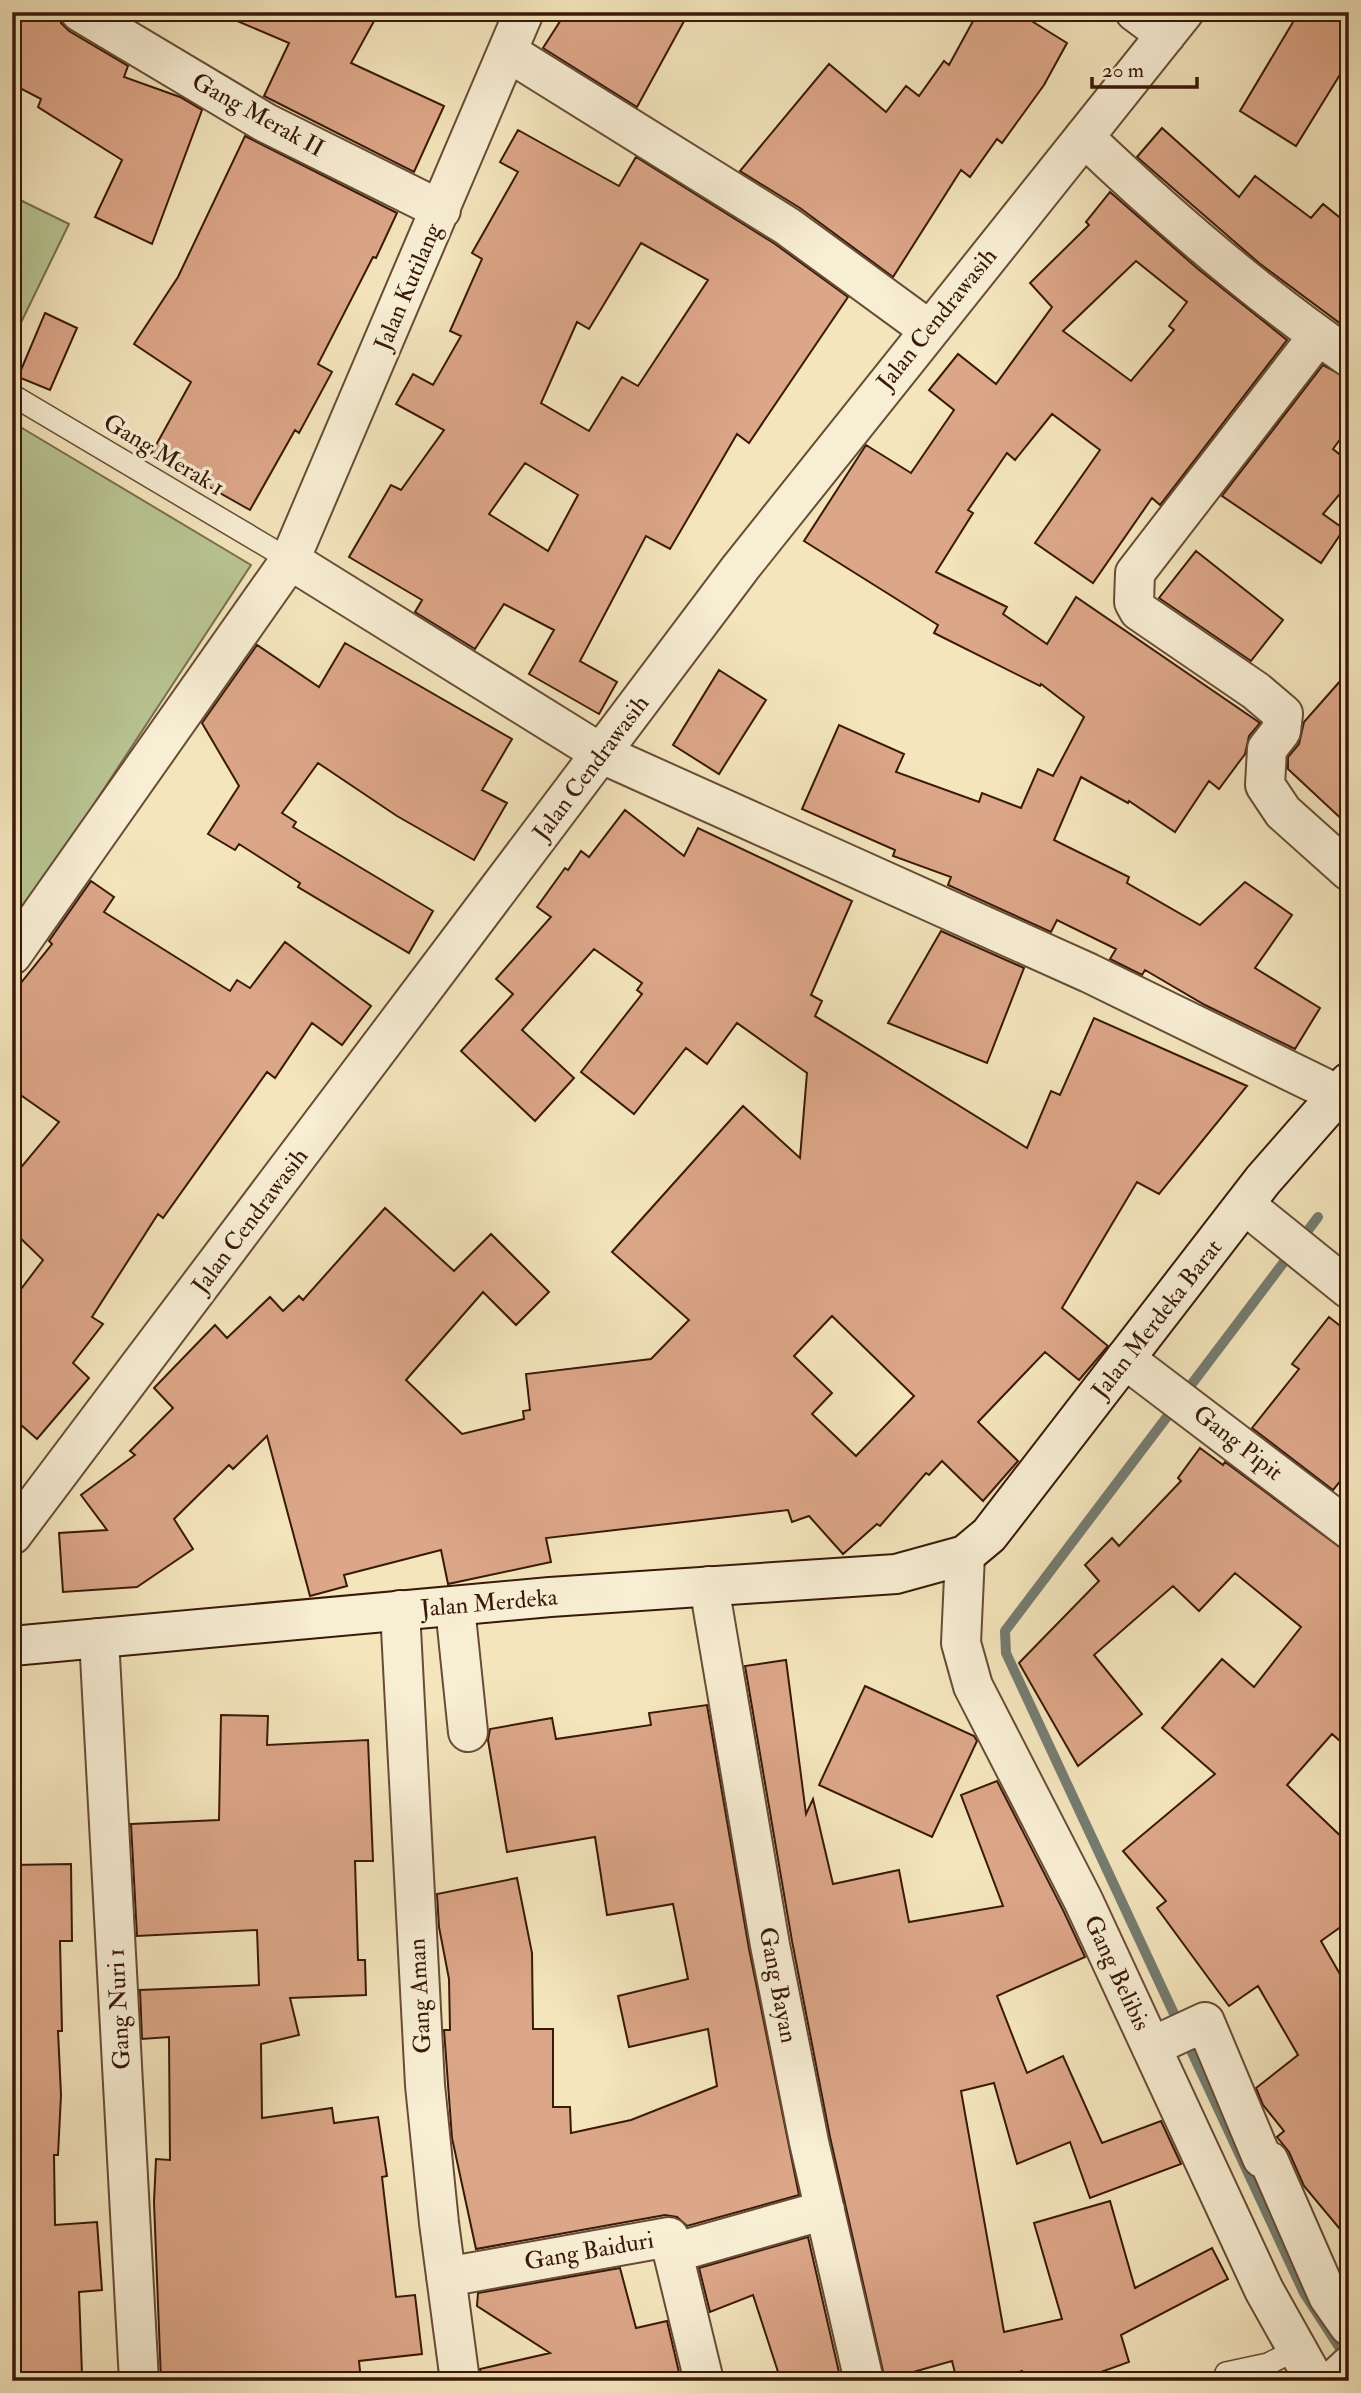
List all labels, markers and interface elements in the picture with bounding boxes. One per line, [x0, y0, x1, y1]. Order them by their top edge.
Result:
scale bar [1092, 46, 1196, 90]
text: 20 m [1102, 57, 1144, 84]
street label: Gang Merak II [186, 66, 330, 164]
street label: Jalan Kutilang [367, 217, 449, 356]
street label: Jalan Cendrawasih [869, 241, 1004, 397]
street label: Gang Merak 1 [98, 407, 230, 503]
street label: Jalan Cendrawasih [525, 689, 656, 848]
street label: Jalan Cendrawasih [184, 1142, 315, 1301]
street label: Jalan Merdeka Barat [1084, 1233, 1229, 1406]
street label: Gang Pipit [1187, 1398, 1289, 1488]
street label: Jalan Merdeka [418, 1581, 560, 1625]
street label: Gang Belibis [1077, 1910, 1157, 2036]
street label: Gang Bayan [752, 1924, 804, 2046]
street label: Gang Aman [402, 1938, 438, 2054]
street label: Gang Nuri 1 [100, 1947, 138, 2071]
street label: Gang Baiduri [522, 2224, 656, 2278]

